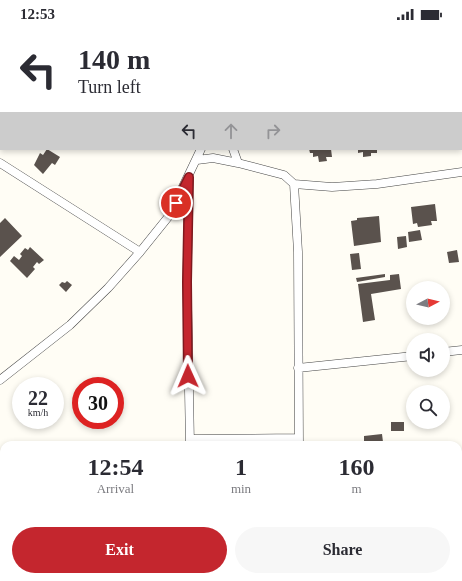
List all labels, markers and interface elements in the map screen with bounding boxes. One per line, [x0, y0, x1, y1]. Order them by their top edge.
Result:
text: 12:53 [20, 6, 55, 22]
icon: left [12, 44, 64, 96]
text: 140 m [78, 44, 150, 75]
text: Turn left [78, 77, 141, 97]
icon: left [178, 120, 200, 142]
icon: ahead [220, 120, 242, 142]
icon: right [262, 120, 284, 142]
pin [159, 186, 193, 220]
icon: arrive [165, 192, 187, 214]
north arrow [406, 281, 450, 325]
map controls [406, 281, 450, 429]
button: sound [406, 333, 450, 377]
position arrow [167, 355, 209, 397]
speed limit sign: 30 [72, 377, 124, 429]
button: search [406, 385, 450, 429]
text: 22 [28, 387, 48, 409]
text: km/h [28, 407, 48, 418]
text: 12:54 [87, 454, 143, 480]
text: 1 [235, 454, 247, 480]
text: 160 [339, 454, 375, 480]
text: Arrival [97, 481, 134, 496]
text: min [231, 481, 251, 496]
text: m [351, 481, 362, 496]
button: Exit [12, 527, 227, 573]
button: Share [235, 527, 450, 573]

